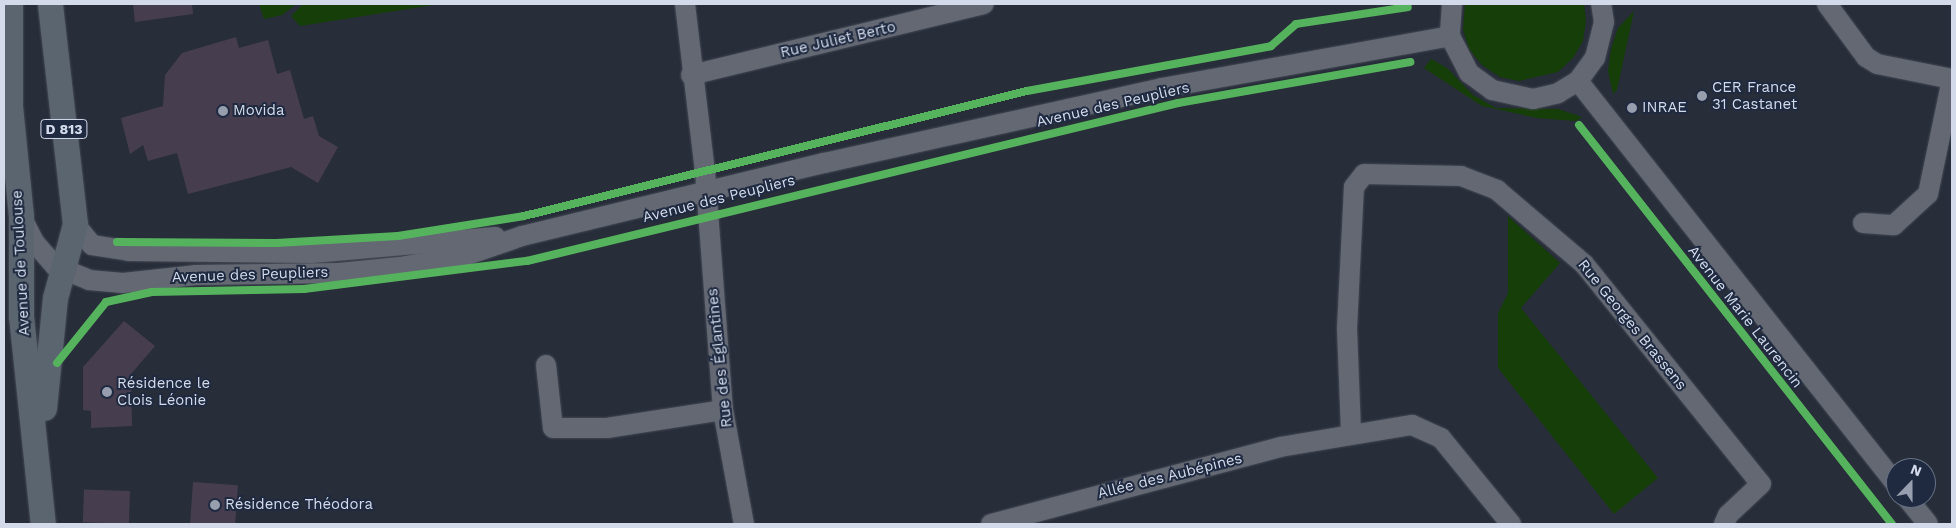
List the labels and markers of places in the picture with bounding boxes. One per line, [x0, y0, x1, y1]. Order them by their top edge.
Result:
place label: CER France 31 Castanet [1712, 78, 1797, 113]
marker: CER France 31 Castanet [1696, 90, 1708, 102]
place label: INRAE [1642, 99, 1687, 117]
place label: Movida [233, 102, 284, 120]
marker: INRAE [1626, 102, 1638, 114]
marker: Movida [217, 105, 229, 117]
place label: Résidence le Clois Léonie [117, 374, 210, 409]
marker: Résidence le Clois Léonie [101, 386, 113, 398]
place label: Résidence Théodora [225, 496, 373, 514]
marker: Résidence Théodora [209, 499, 221, 511]

